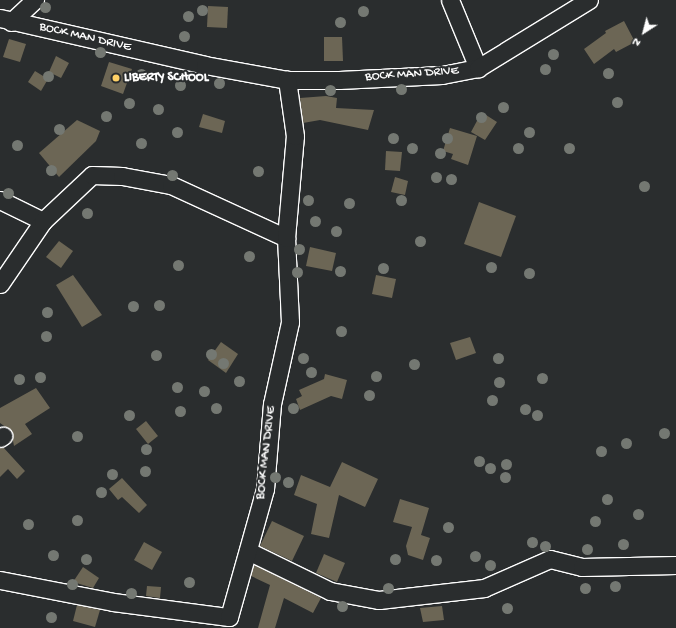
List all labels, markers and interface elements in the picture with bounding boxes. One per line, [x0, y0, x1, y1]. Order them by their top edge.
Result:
north arrow [624, 12, 664, 52]
street label: BOCK MAN DRIVE [38, 20, 132, 56]
text: N [631, 35, 643, 49]
street label: BOCK MAN DRIVE [365, 64, 459, 86]
place label: LIBERTY SCHOOL [124, 70, 208, 86]
marker: LIBERTY SCHOOL [111, 73, 121, 83]
street label: BOCK MAN DRIVE [254, 406, 280, 500]

